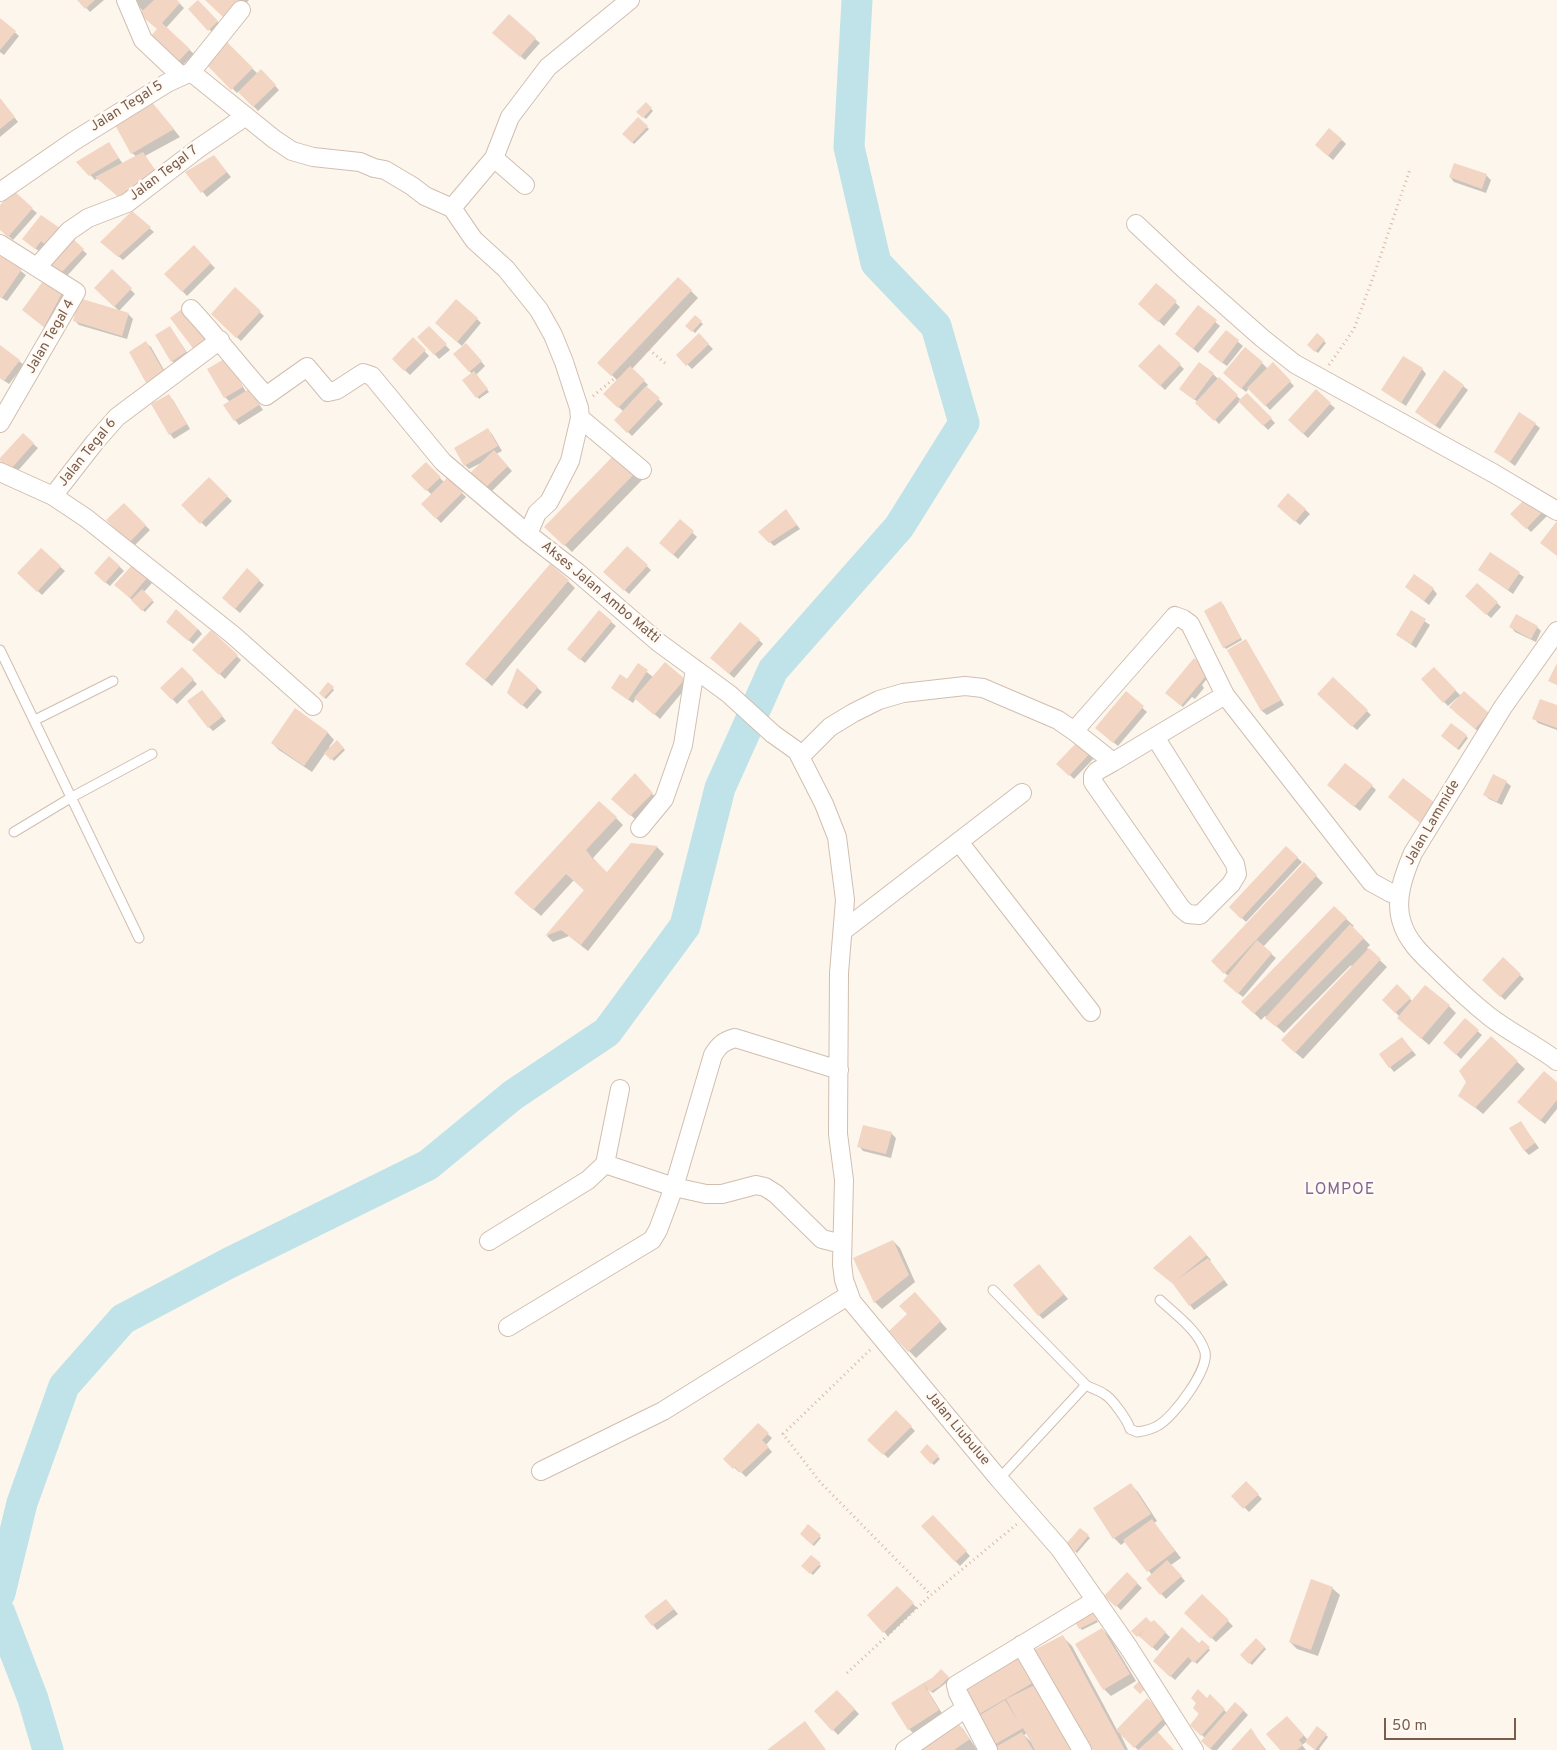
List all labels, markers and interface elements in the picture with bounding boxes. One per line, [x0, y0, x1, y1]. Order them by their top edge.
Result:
street label: Jalan Tegal 5 [87, 78, 167, 136]
street label: Jalan Tegal 7 [126, 143, 202, 205]
street label: Jalan Tegal 4 [23, 297, 79, 377]
street label: Jalan Tegal 6 [55, 416, 121, 490]
street label: Akses Jalan Ambo Matti [537, 538, 663, 648]
street label: Jalan Lammide [1402, 777, 1464, 869]
district label: LOMPOE [1304, 1181, 1376, 1201]
street label: Jalan Liubulue [921, 1389, 993, 1469]
scale bar [1387, 1708, 1520, 1740]
text: 50 m [1392, 1717, 1427, 1736]

